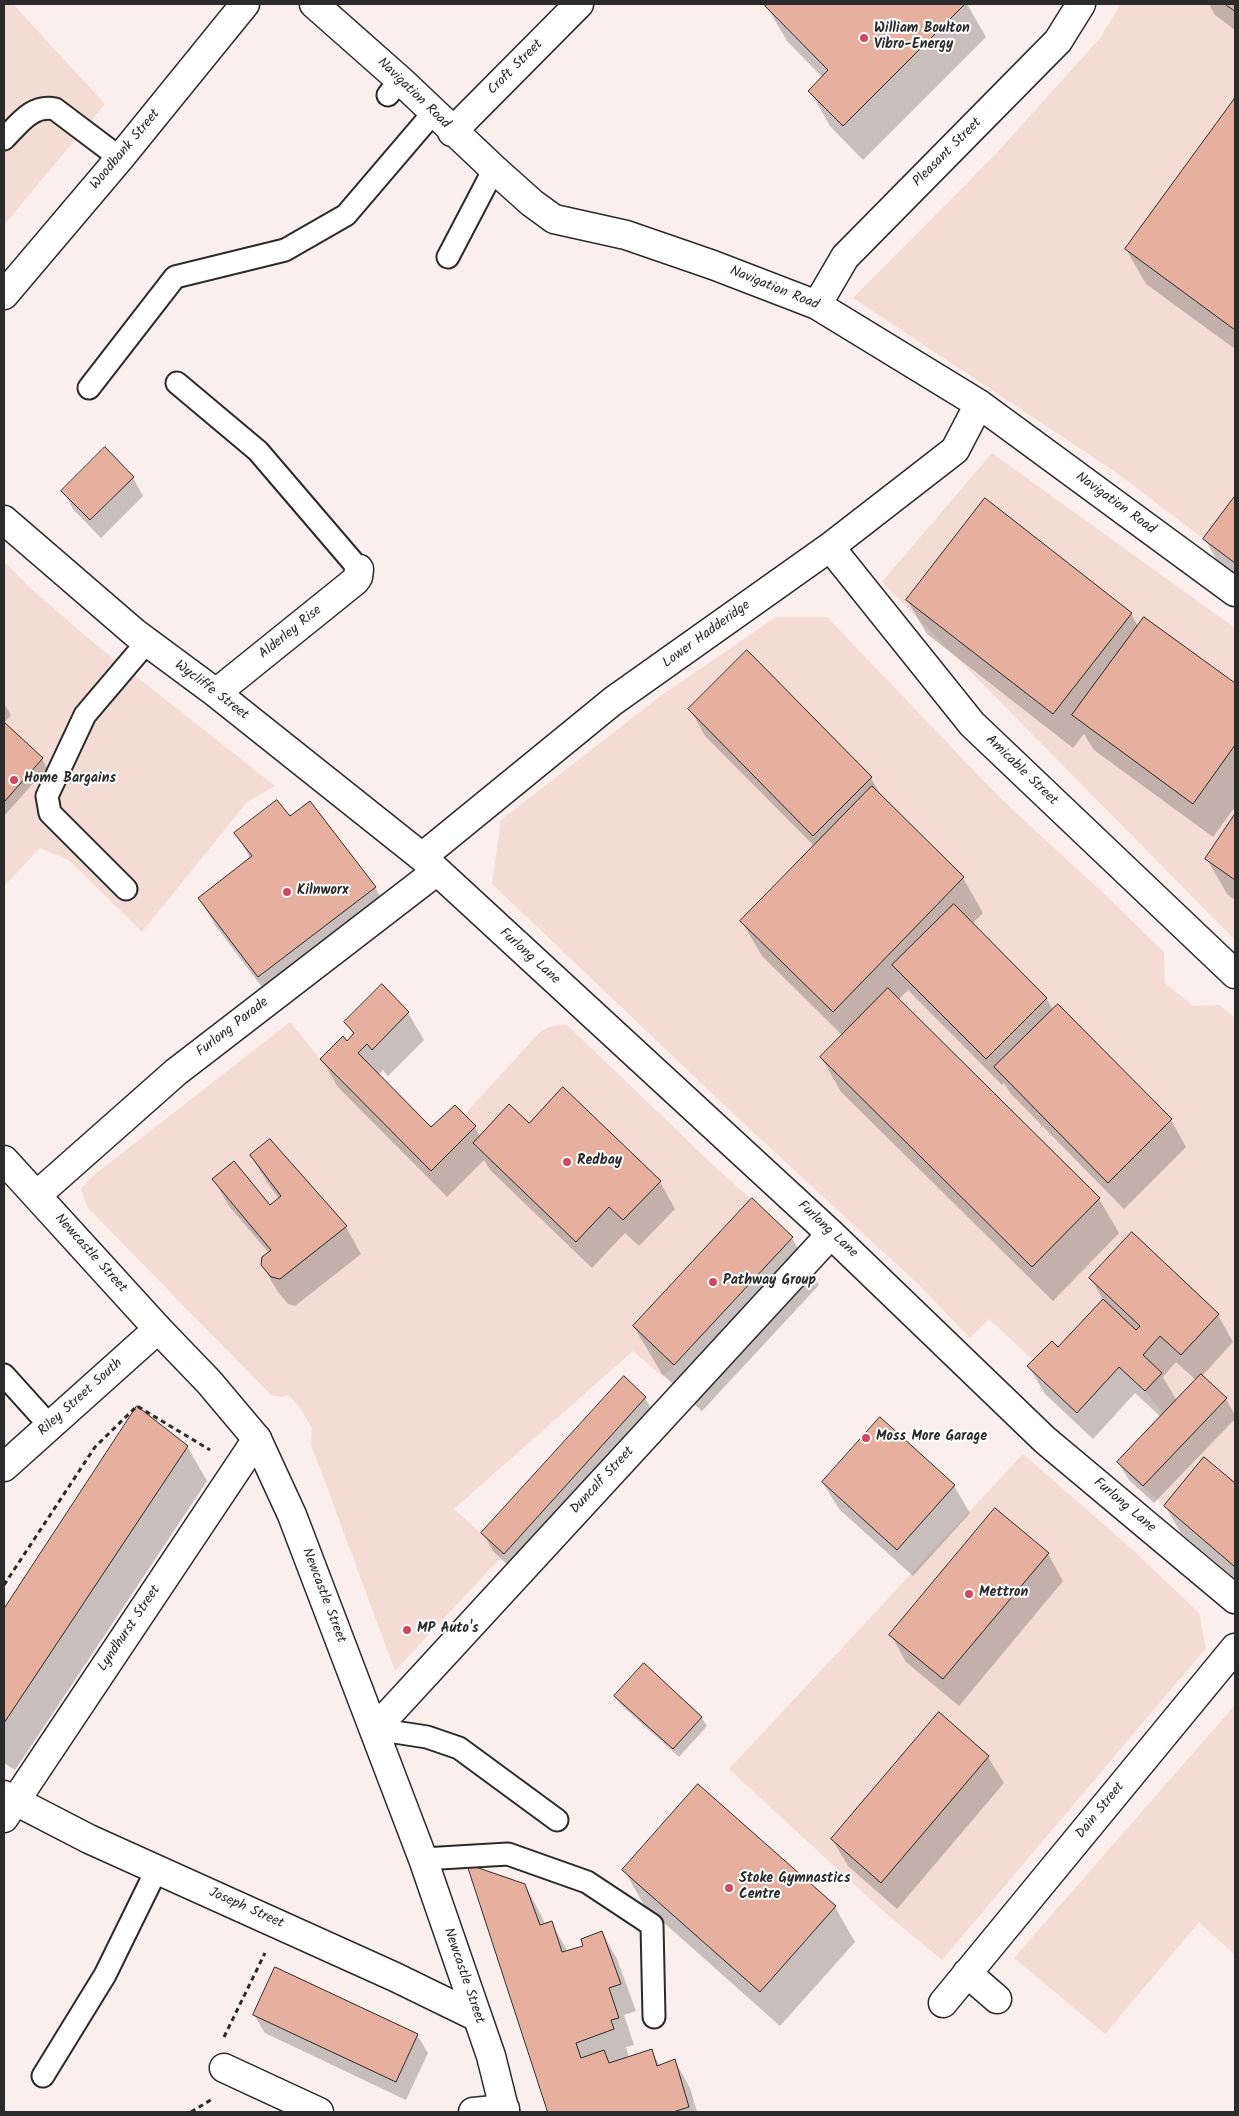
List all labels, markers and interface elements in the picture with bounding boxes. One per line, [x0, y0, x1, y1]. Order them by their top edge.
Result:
place label: William Boulton Vibro-Energy [874, 22, 970, 54]
marker: William Boulton Vibro-Energy [858, 32, 870, 44]
street label: Croft Street [485, 37, 547, 99]
street label: Navigation Road [373, 55, 453, 133]
street label: Woodbank Street [88, 106, 164, 194]
street label: Pleasant Street [910, 115, 986, 191]
street label: Navigation Road [727, 263, 821, 315]
street label: Navigation Road [1072, 469, 1158, 539]
street label: Lower Hadderidge [660, 598, 754, 672]
street label: Alderley Rise [256, 603, 326, 663]
street label: Wycliffe Street [171, 658, 251, 724]
street label: Amicable Street [981, 732, 1061, 810]
place label: Home Bargains [24, 772, 116, 788]
marker: Home Bargains [8, 774, 20, 786]
place label: Kilnworx [297, 884, 349, 900]
marker: Kilnworx [281, 886, 293, 898]
street label: Furlong Lane [495, 925, 563, 989]
street label: Furlong Parade [194, 995, 272, 1061]
place label: Redbay [577, 1154, 622, 1170]
marker: Redbay [561, 1156, 573, 1168]
street label: Furlong Lane [793, 1198, 861, 1262]
street label: Newcastle Street [50, 1211, 130, 1297]
place label: Pathway Group [723, 1274, 816, 1290]
marker: Pathway Group [707, 1276, 719, 1288]
street label: Riley Street South [35, 1356, 127, 1440]
place label: Moss More Garage [876, 1430, 987, 1446]
marker: Moss More Garage [860, 1432, 872, 1444]
street label: Duncalf Street [568, 1444, 638, 1518]
street label: Furlong Lane [1089, 1475, 1159, 1537]
street label: Newcastle Street [297, 1546, 349, 1646]
street label: Lyndhurst Street [95, 1583, 165, 1675]
place label: Mettron [979, 1586, 1028, 1602]
marker: Mettron [963, 1588, 975, 1600]
place label: MP Auto's [417, 1622, 479, 1638]
marker: MP Auto's [401, 1624, 413, 1636]
street label: Dain Street [1073, 1779, 1129, 1843]
place label: Stoke Gymnastics Centre [739, 1872, 850, 1904]
marker: Stoke Gymnastics Centre [723, 1882, 735, 1894]
street label: Joseph Street [206, 1885, 286, 1933]
street label: Newcastle Street [439, 1926, 487, 2026]

